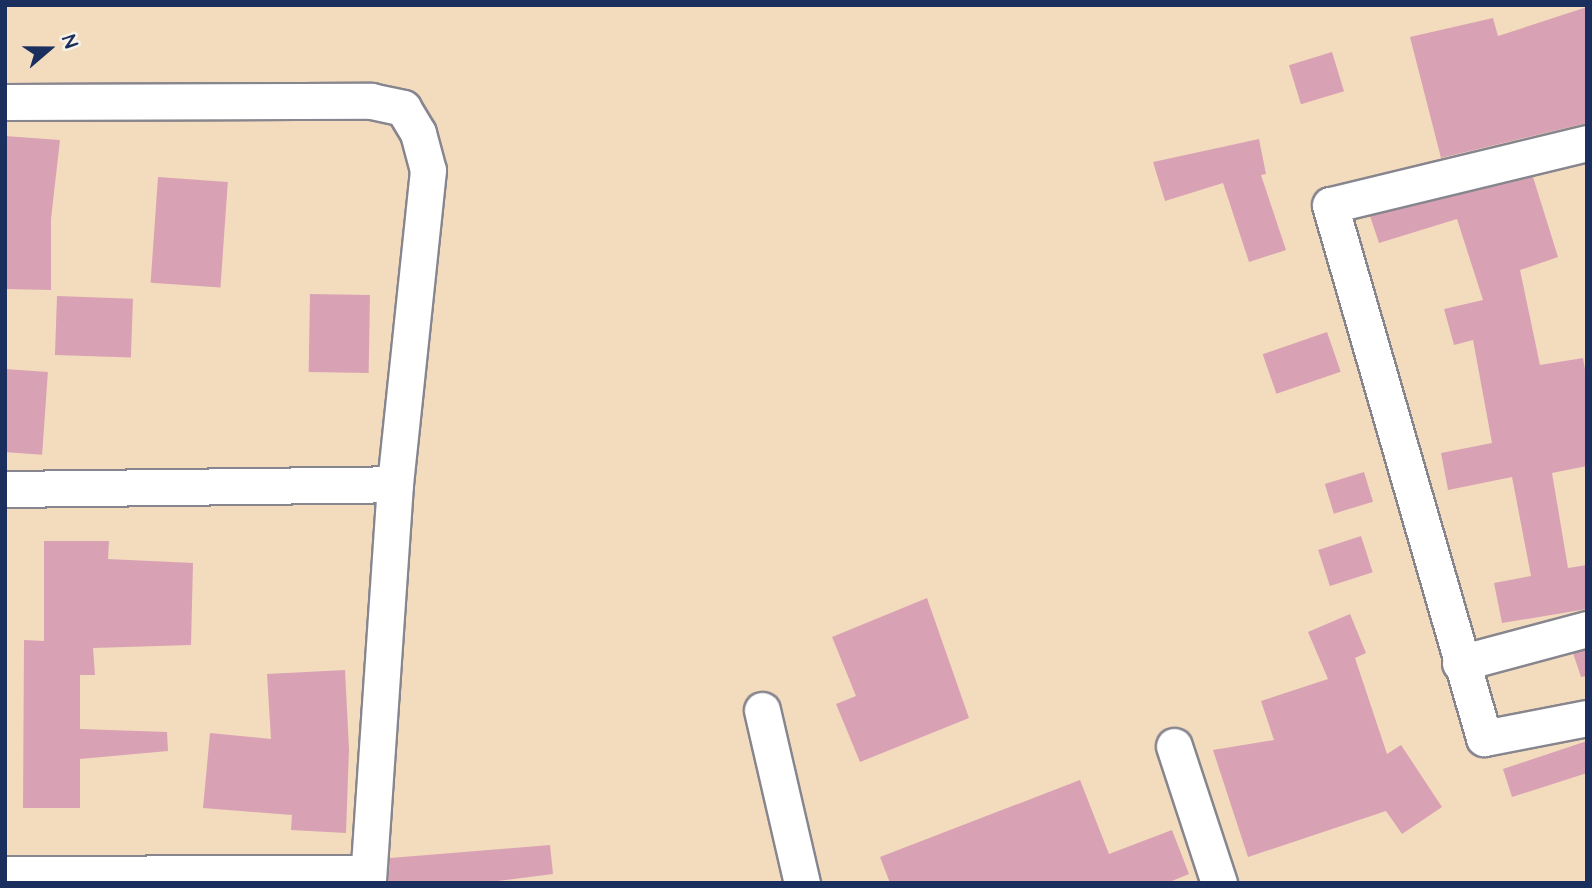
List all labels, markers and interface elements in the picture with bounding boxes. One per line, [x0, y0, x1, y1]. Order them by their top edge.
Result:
north arrow [14, 14, 84, 84]
text: N [54, 31, 84, 52]

